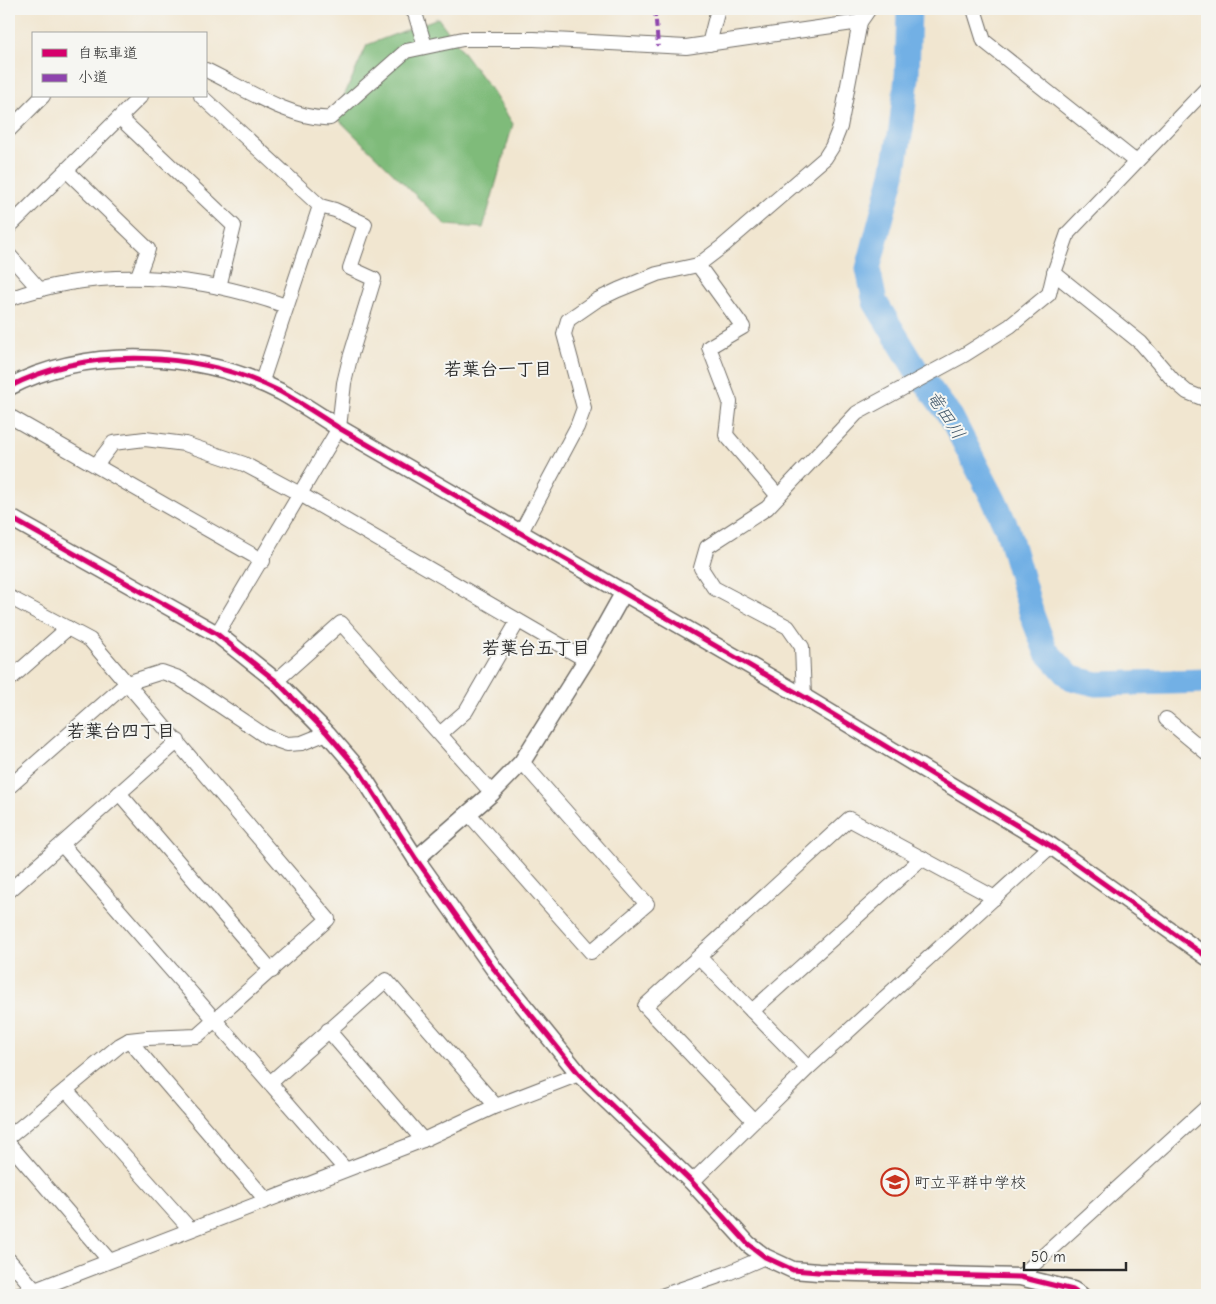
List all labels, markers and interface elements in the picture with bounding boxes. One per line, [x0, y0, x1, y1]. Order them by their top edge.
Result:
legend [32, 32, 208, 98]
text: 自転車道 [78, 44, 138, 62]
text: 小道 [78, 68, 108, 86]
district label: 若葉台一丁目 [444, 359, 552, 380]
water label: 竜田川 [922, 387, 969, 444]
district label: 若葉台五丁目 [482, 638, 590, 659]
district label: 若葉台四丁目 [67, 721, 175, 742]
school or university icon: 町立平群中学校 [880, 1167, 910, 1197]
place label: 町立平群中学校 [914, 1174, 1026, 1192]
scale bar [1024, 1239, 1126, 1271]
text: 50 m [1031, 1248, 1066, 1266]

